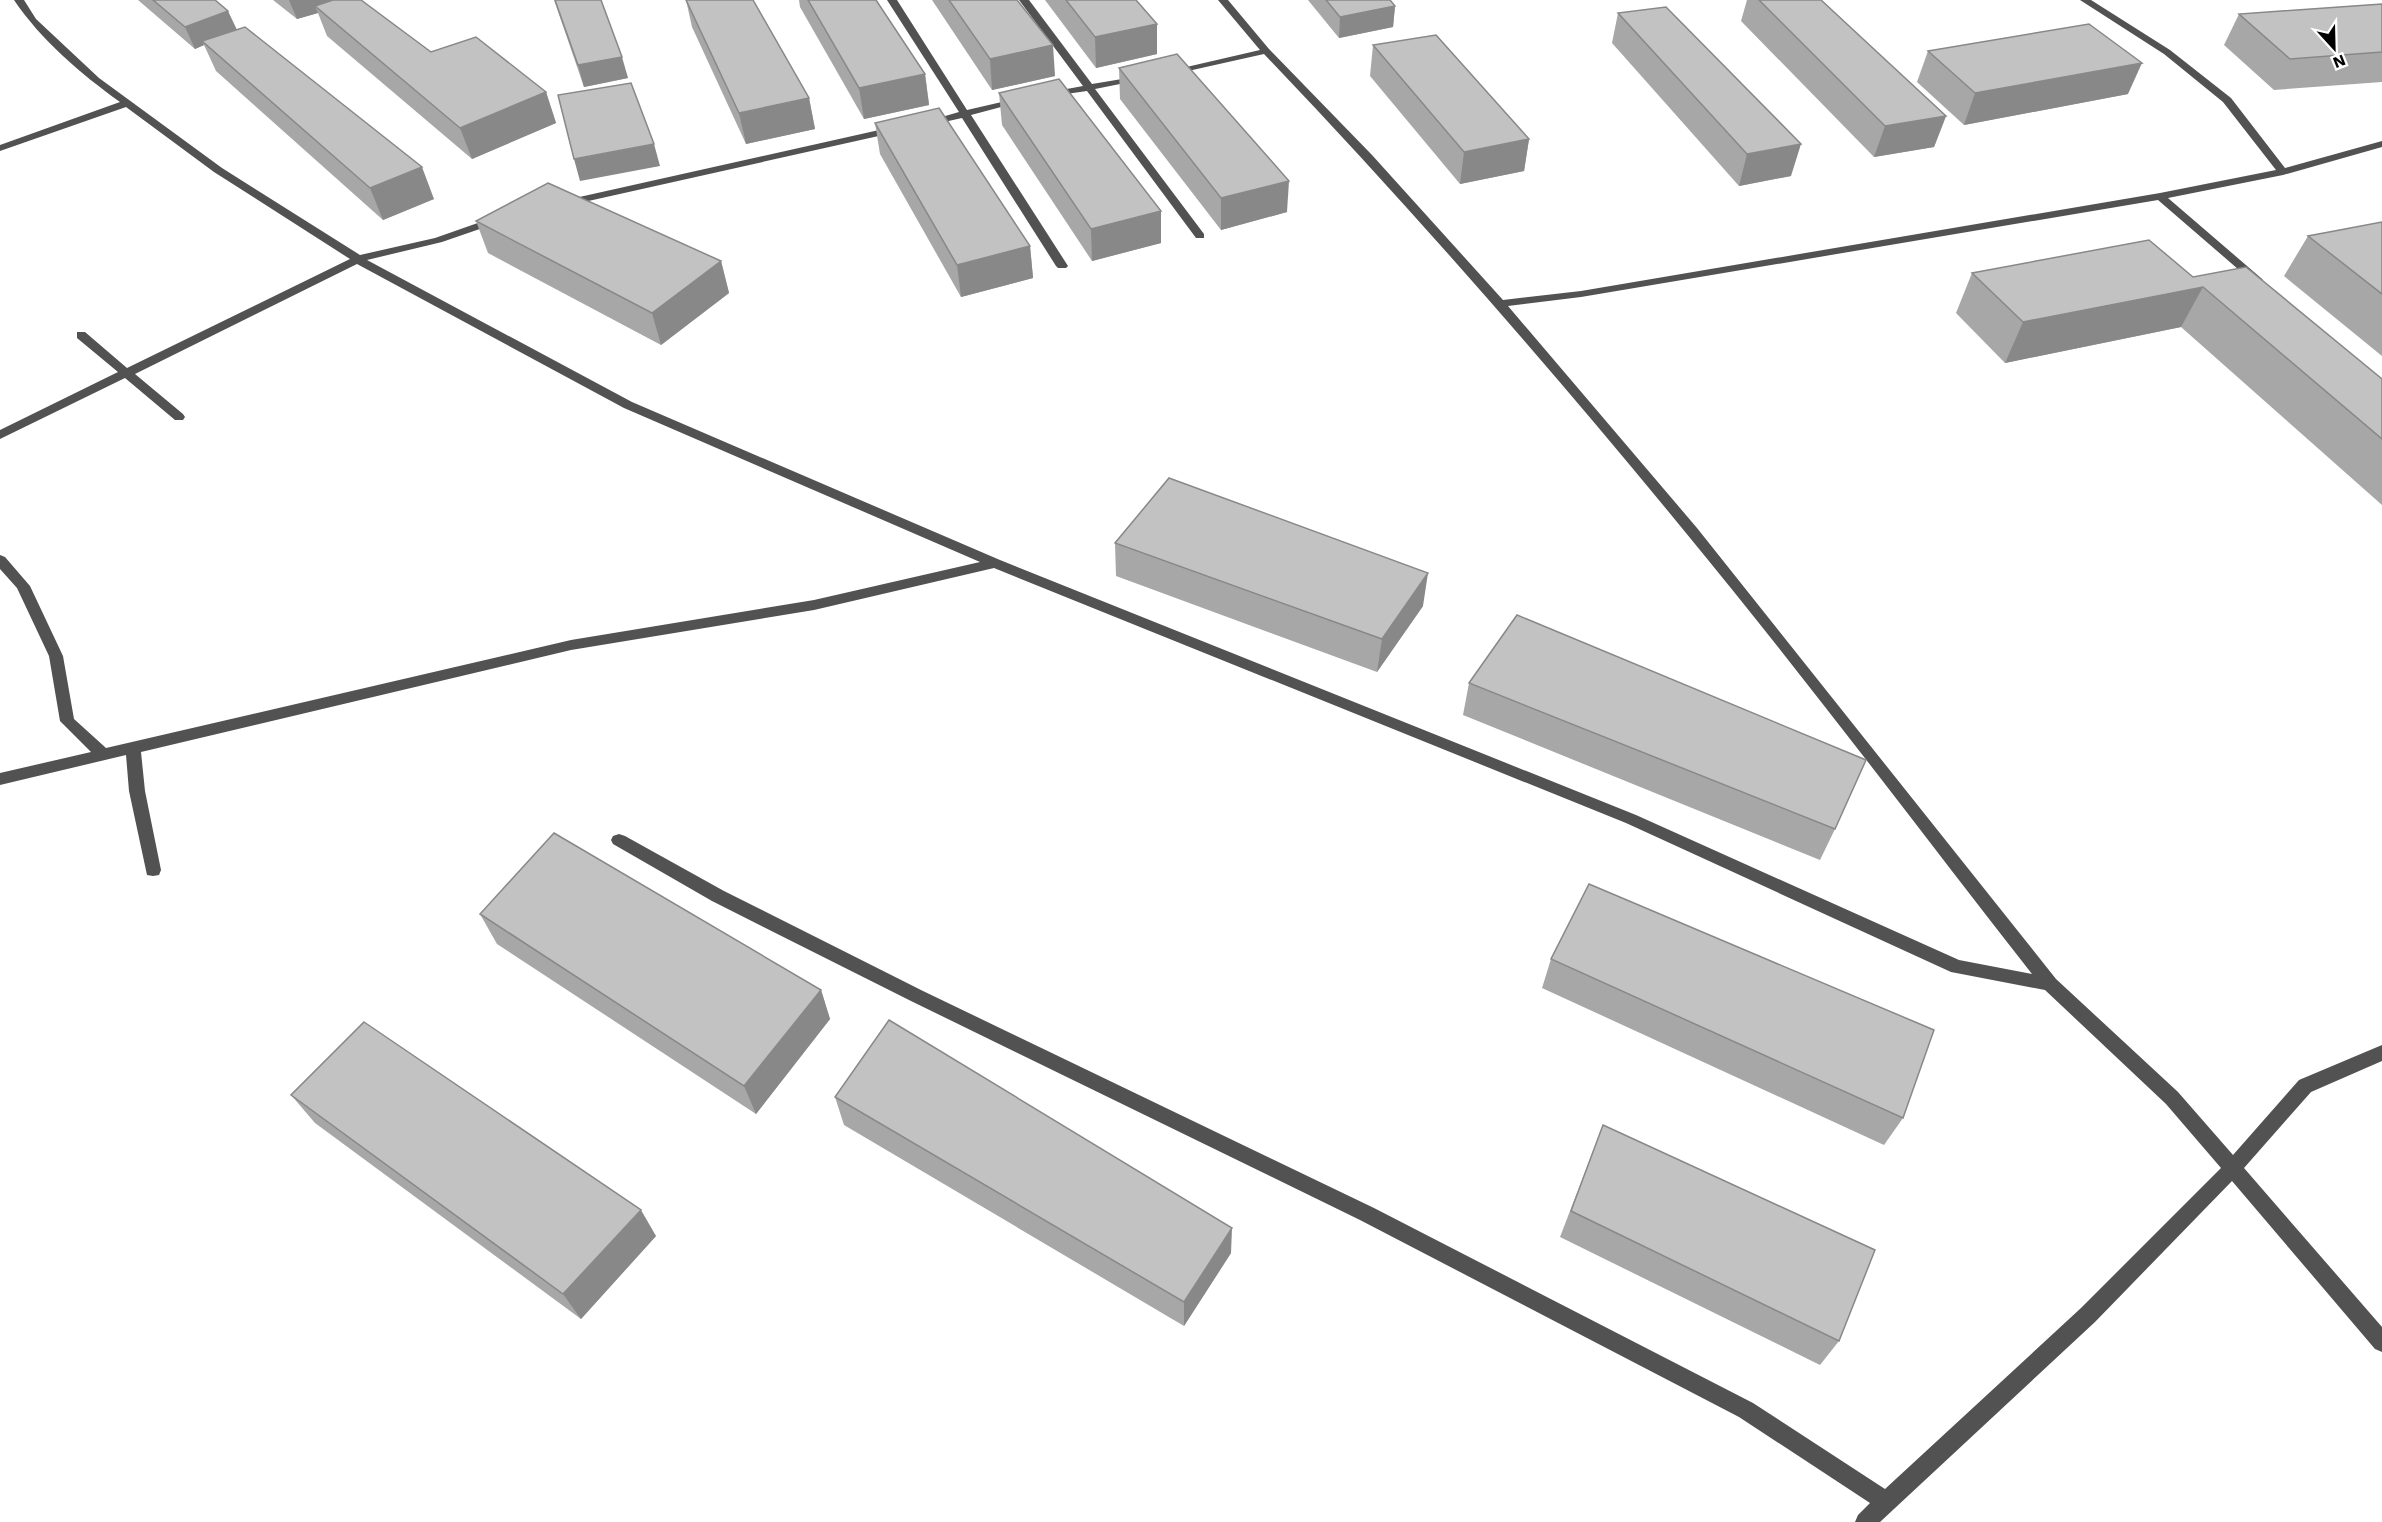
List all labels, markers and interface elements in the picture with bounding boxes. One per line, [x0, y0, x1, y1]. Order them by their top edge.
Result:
north arrow [2304, 18, 2364, 78]
text: N [2330, 50, 2348, 72]

